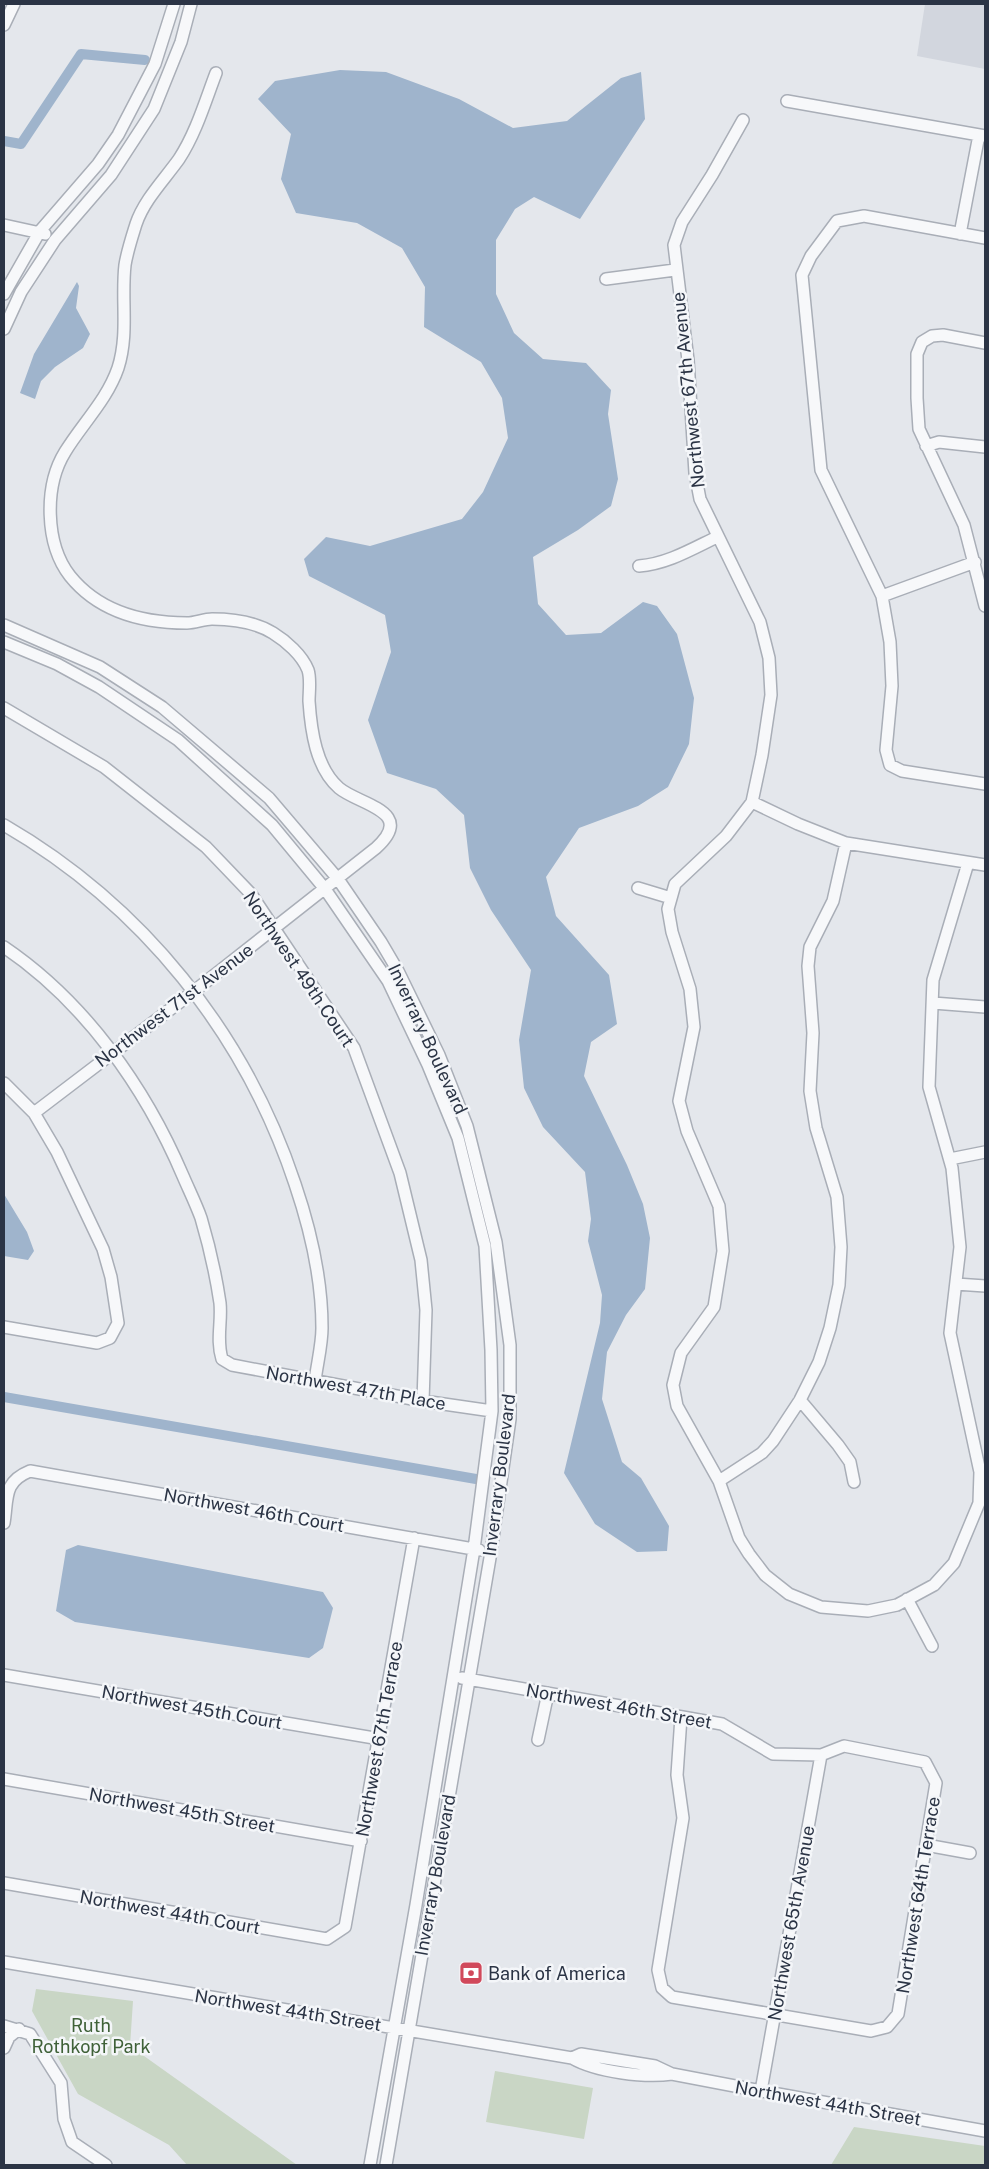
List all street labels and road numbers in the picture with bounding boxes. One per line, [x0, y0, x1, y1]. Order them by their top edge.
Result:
street label: Northwest 67th Avenue [667, 291, 709, 489]
street label: Northwest 49th Court [239, 887, 359, 1051]
street label: Northwest 71st Avenue [91, 939, 257, 1071]
street label: Inverrary Boulevard [384, 960, 472, 1118]
street label: Northwest 47th Place [264, 1362, 448, 1414]
street label: Inverrary Boulevard [479, 1393, 519, 1557]
street label: Northwest 46th Court [162, 1484, 346, 1536]
street label: Northwest 67th Terrace [351, 1639, 407, 1839]
street label: Northwest 46th Street [524, 1679, 714, 1733]
street label: Northwest 45th Court [100, 1681, 284, 1733]
street label: Northwest 45th Street [87, 1783, 277, 1837]
street label: Inverrary Boulevard [410, 1793, 460, 1957]
street label: Northwest 64th Terrace [892, 1795, 944, 1995]
street label: Northwest 65th Avenue [763, 1824, 819, 2022]
street label: Northwest 44th Court [78, 1886, 262, 1938]
street label: Northwest 44th Street [193, 1985, 383, 2035]
street label: Northwest 44th Street [733, 2076, 923, 2130]

